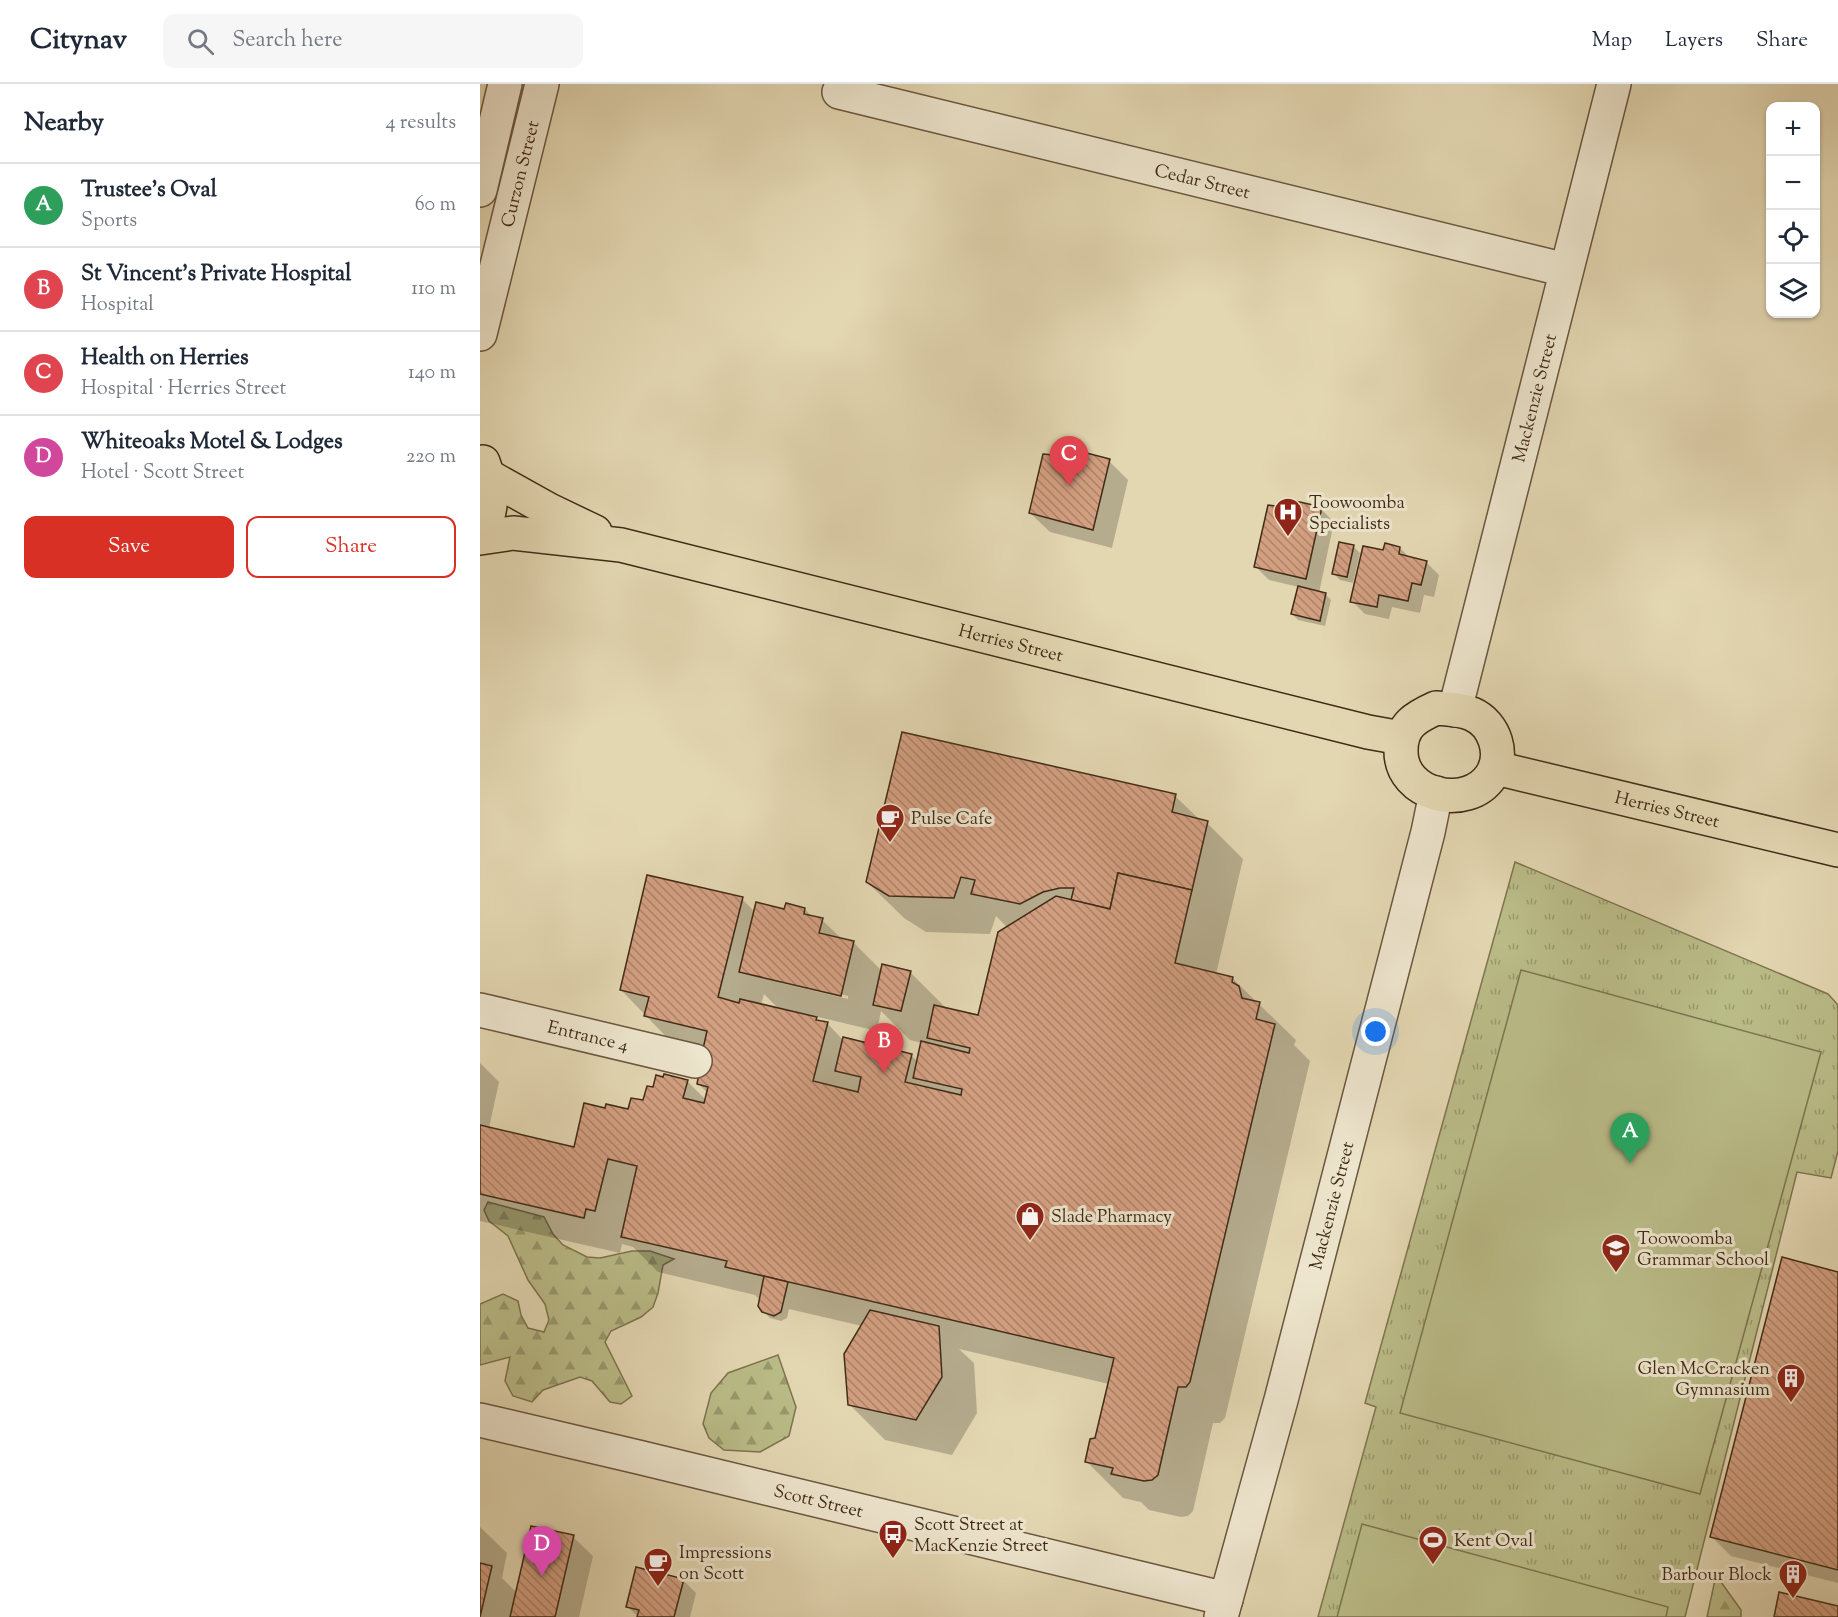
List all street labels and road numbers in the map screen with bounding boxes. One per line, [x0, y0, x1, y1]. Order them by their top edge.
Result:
street label: Curzon Street [496, 118, 547, 230]
street label: Cedar Street [1151, 159, 1252, 207]
street label: Mackenzie Street [1507, 331, 1565, 465]
street label: Herries Street [955, 619, 1065, 670]
street label: Herries Street [1612, 786, 1722, 836]
street label: Entrance 4 [544, 1015, 631, 1060]
street label: Mackenzie Street [1304, 1139, 1362, 1273]
street label: Scott Street [771, 1479, 865, 1526]

